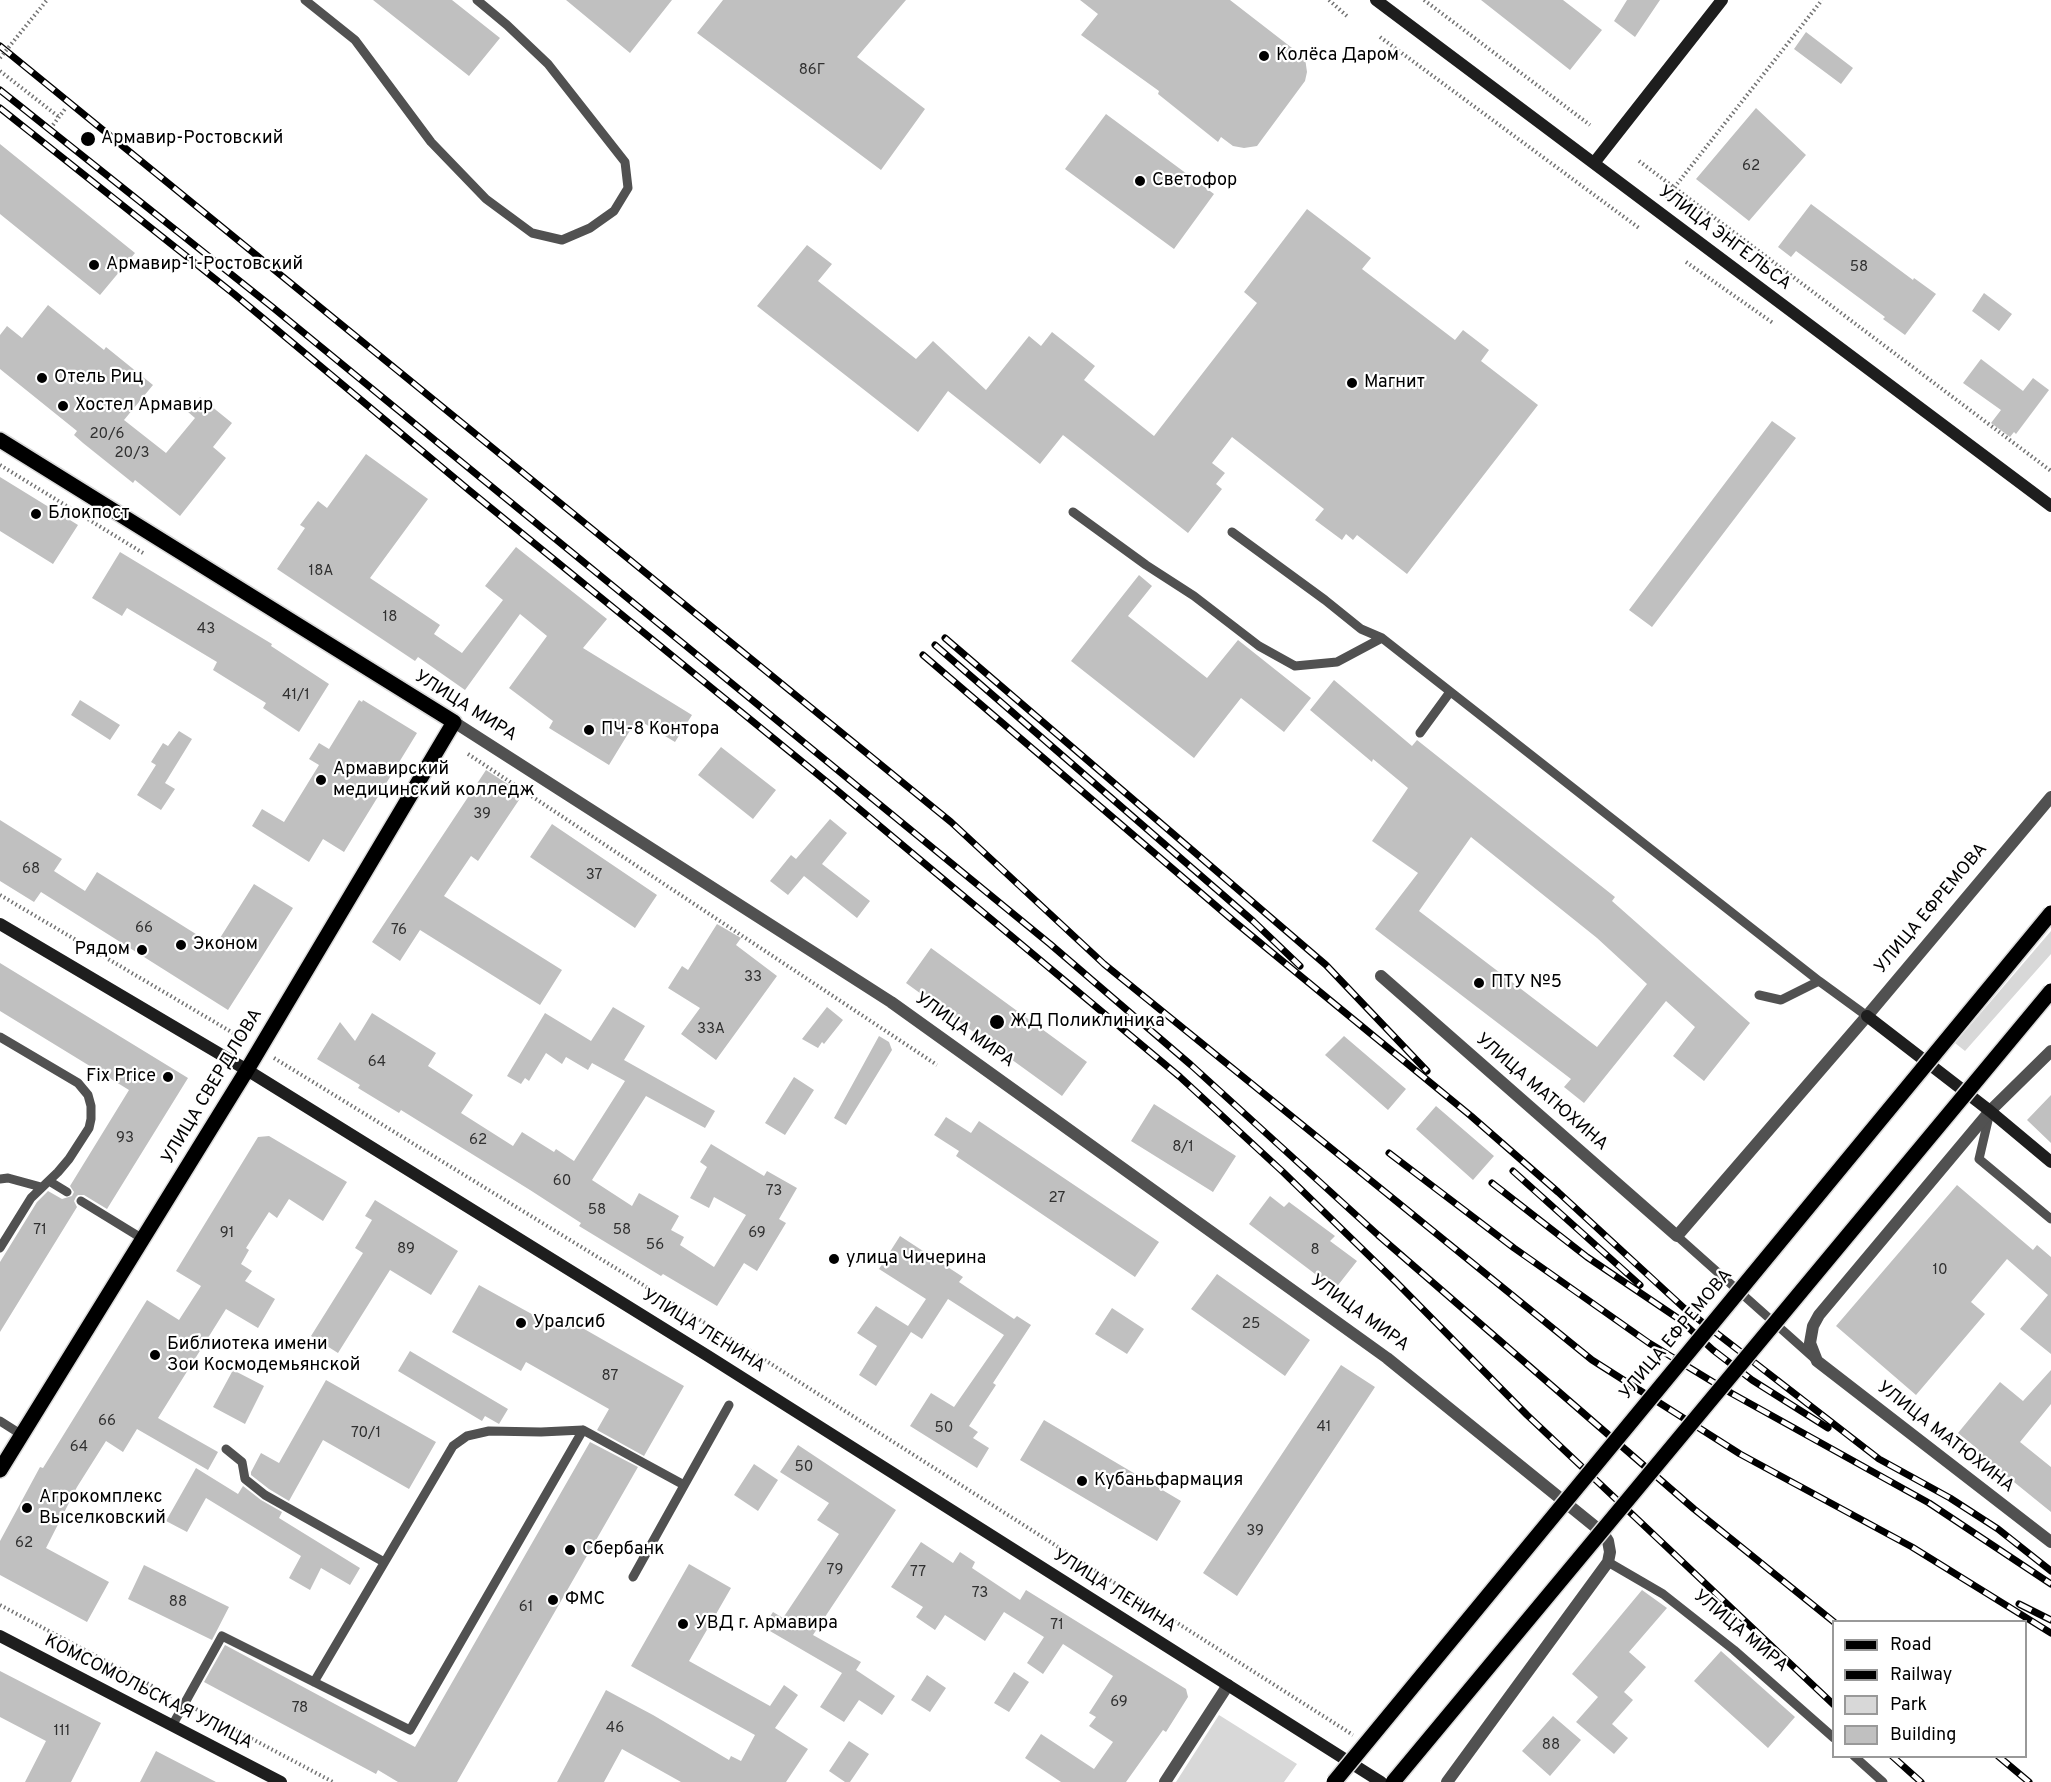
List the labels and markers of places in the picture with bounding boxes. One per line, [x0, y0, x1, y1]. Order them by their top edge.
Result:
place label: Колёса Даром [1276, 45, 1399, 67]
marker: Колёса Даром [1257, 49, 1271, 63]
place label: Армавир-Ростовский [101, 128, 283, 150]
marker: Армавир-Ростовский [79, 130, 97, 148]
place label: Светофор [1152, 170, 1237, 192]
marker: Светофор [1133, 174, 1147, 188]
place label: Армавир-1-Ростовский [106, 254, 303, 276]
marker: Армавир-1-Ростовский [87, 258, 101, 272]
place label: Отель Риц [54, 367, 143, 389]
marker: Отель Риц [35, 371, 49, 385]
place label: Магнит [1364, 372, 1425, 394]
marker: Магнит [1345, 376, 1359, 390]
place label: Хостел Армавир [75, 395, 213, 417]
marker: Хостел Армавир [56, 399, 70, 413]
place label: Блокпост [48, 503, 130, 525]
marker: Блокпост [29, 507, 43, 521]
place label: ПЧ-8 Контора [601, 719, 719, 741]
marker: ПЧ-8 Контора [582, 723, 596, 737]
place label: Армавирский медицинский колледж [333, 759, 535, 802]
marker: Армавирский медицинский колледж [314, 773, 328, 787]
place label: Эконом [193, 934, 258, 956]
marker: Эконом [174, 938, 188, 952]
place label: Рядом [74, 939, 130, 961]
marker: Рядом [135, 943, 149, 957]
place label: ПТУ №5 [1491, 972, 1562, 994]
marker: ПТУ №5 [1472, 976, 1486, 990]
place label: ЖД Поликлиника [1010, 1011, 1165, 1033]
marker: ЖД Поликлиника [988, 1013, 1006, 1031]
place label: Fix Price [86, 1066, 156, 1088]
marker: Fix Price [161, 1070, 175, 1084]
place label: улица Чичерина [846, 1248, 986, 1270]
marker: улица Чичерина [827, 1252, 841, 1266]
place label: Уралсиб [533, 1312, 605, 1334]
marker: Уралсиб [514, 1316, 528, 1330]
place label: Библиотека имени Зои Космодемьянской [167, 1334, 360, 1376]
marker: Библиотека имени Зои Космодемьянской [148, 1348, 162, 1362]
place label: Кубаньфармация [1094, 1470, 1243, 1492]
marker: Кубаньфармация [1075, 1474, 1089, 1488]
place label: Агрокомплекс Выселковский [39, 1487, 166, 1530]
marker: Агрокомплекс Выселковский [20, 1501, 34, 1515]
place label: Сбербанк [582, 1539, 665, 1561]
marker: Сбербанк [563, 1543, 577, 1557]
place label: ФМС [565, 1589, 605, 1611]
marker: ФМС [546, 1593, 560, 1607]
place label: УВД г. Армавира [695, 1613, 838, 1635]
marker: УВД г. Армавира [676, 1617, 690, 1631]

